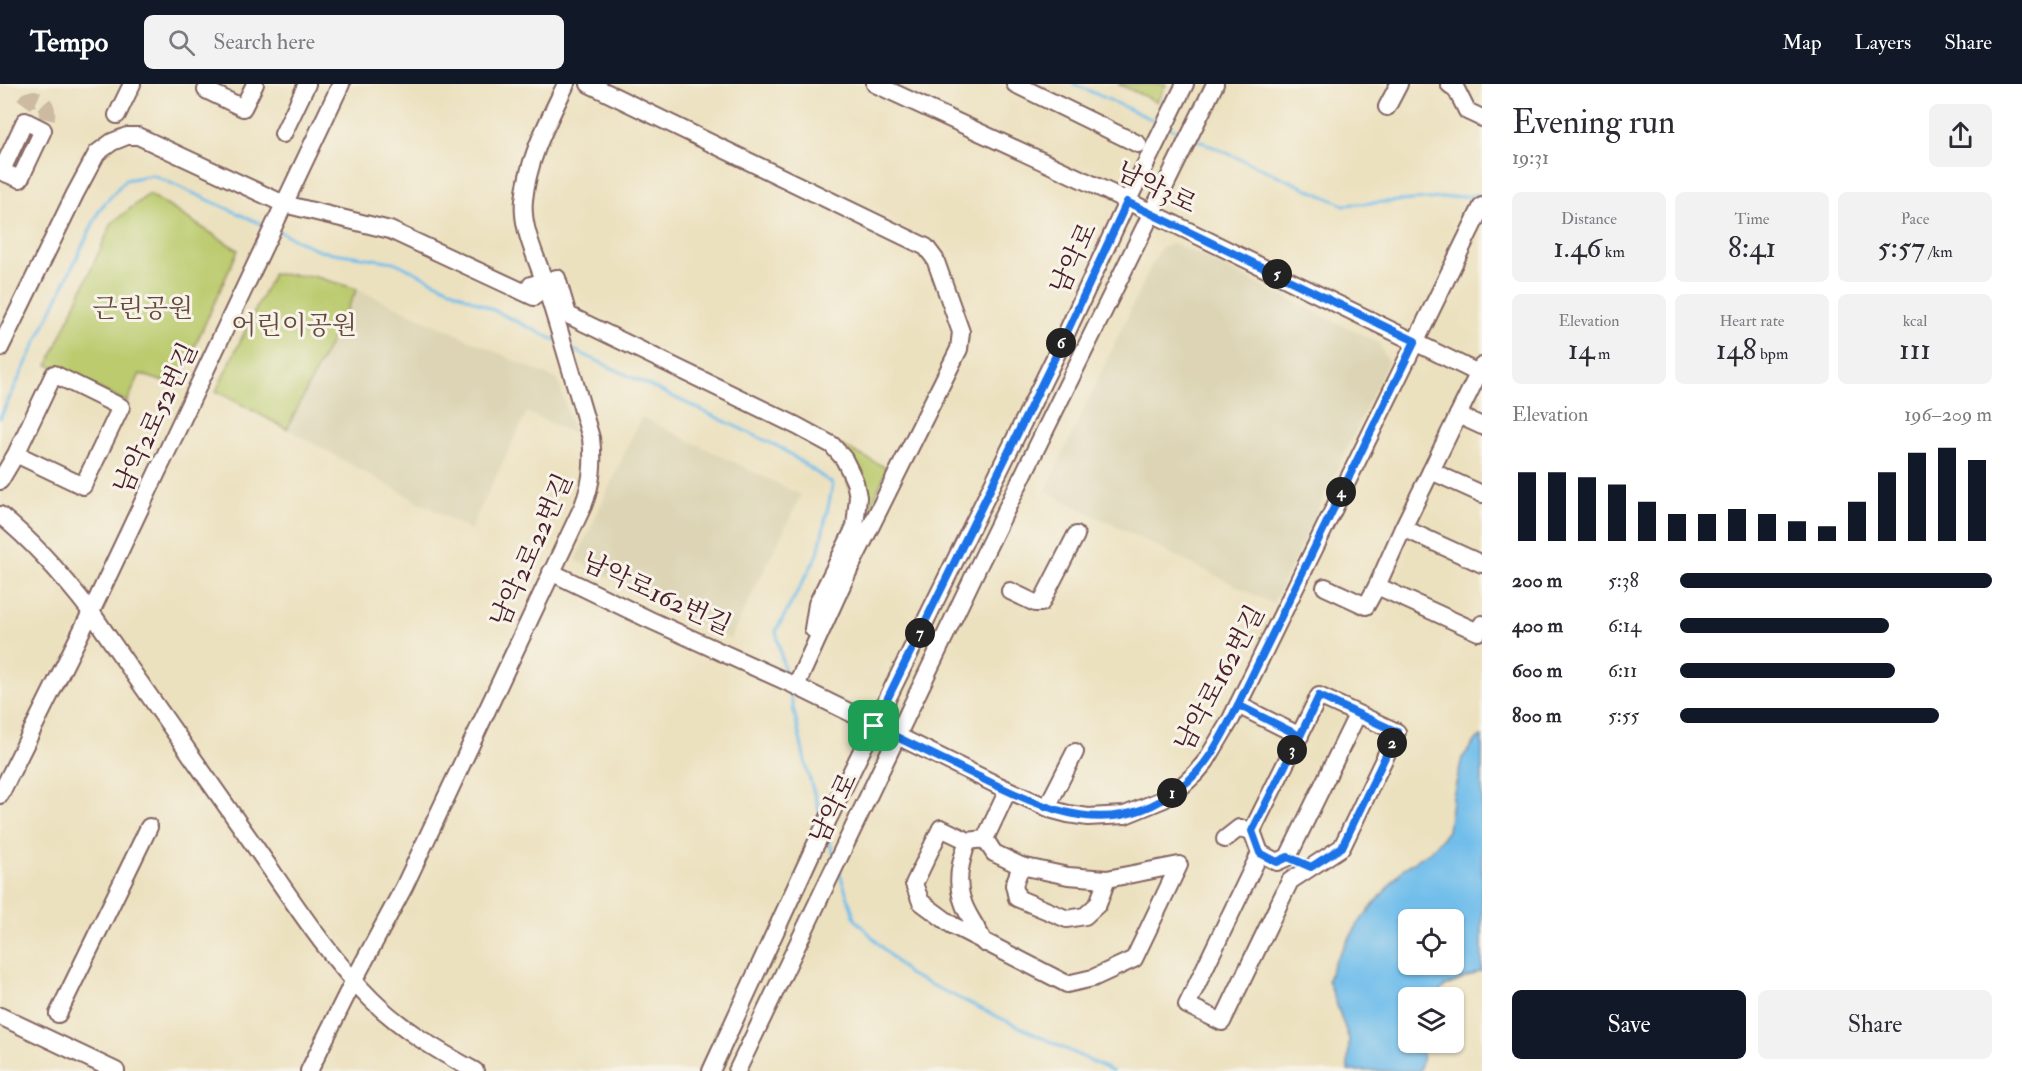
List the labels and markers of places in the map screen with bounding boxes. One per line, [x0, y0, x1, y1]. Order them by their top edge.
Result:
pin: 5 [1262, 259, 1292, 289]
pin: 6 [1046, 328, 1076, 358]
pin: 4 [1326, 477, 1356, 507]
pin: 7 [905, 618, 935, 648]
pin [848, 700, 899, 751]
pin: 2 [1377, 728, 1407, 758]
pin: 3 [1277, 735, 1307, 765]
pin: 1 [1157, 778, 1187, 808]

